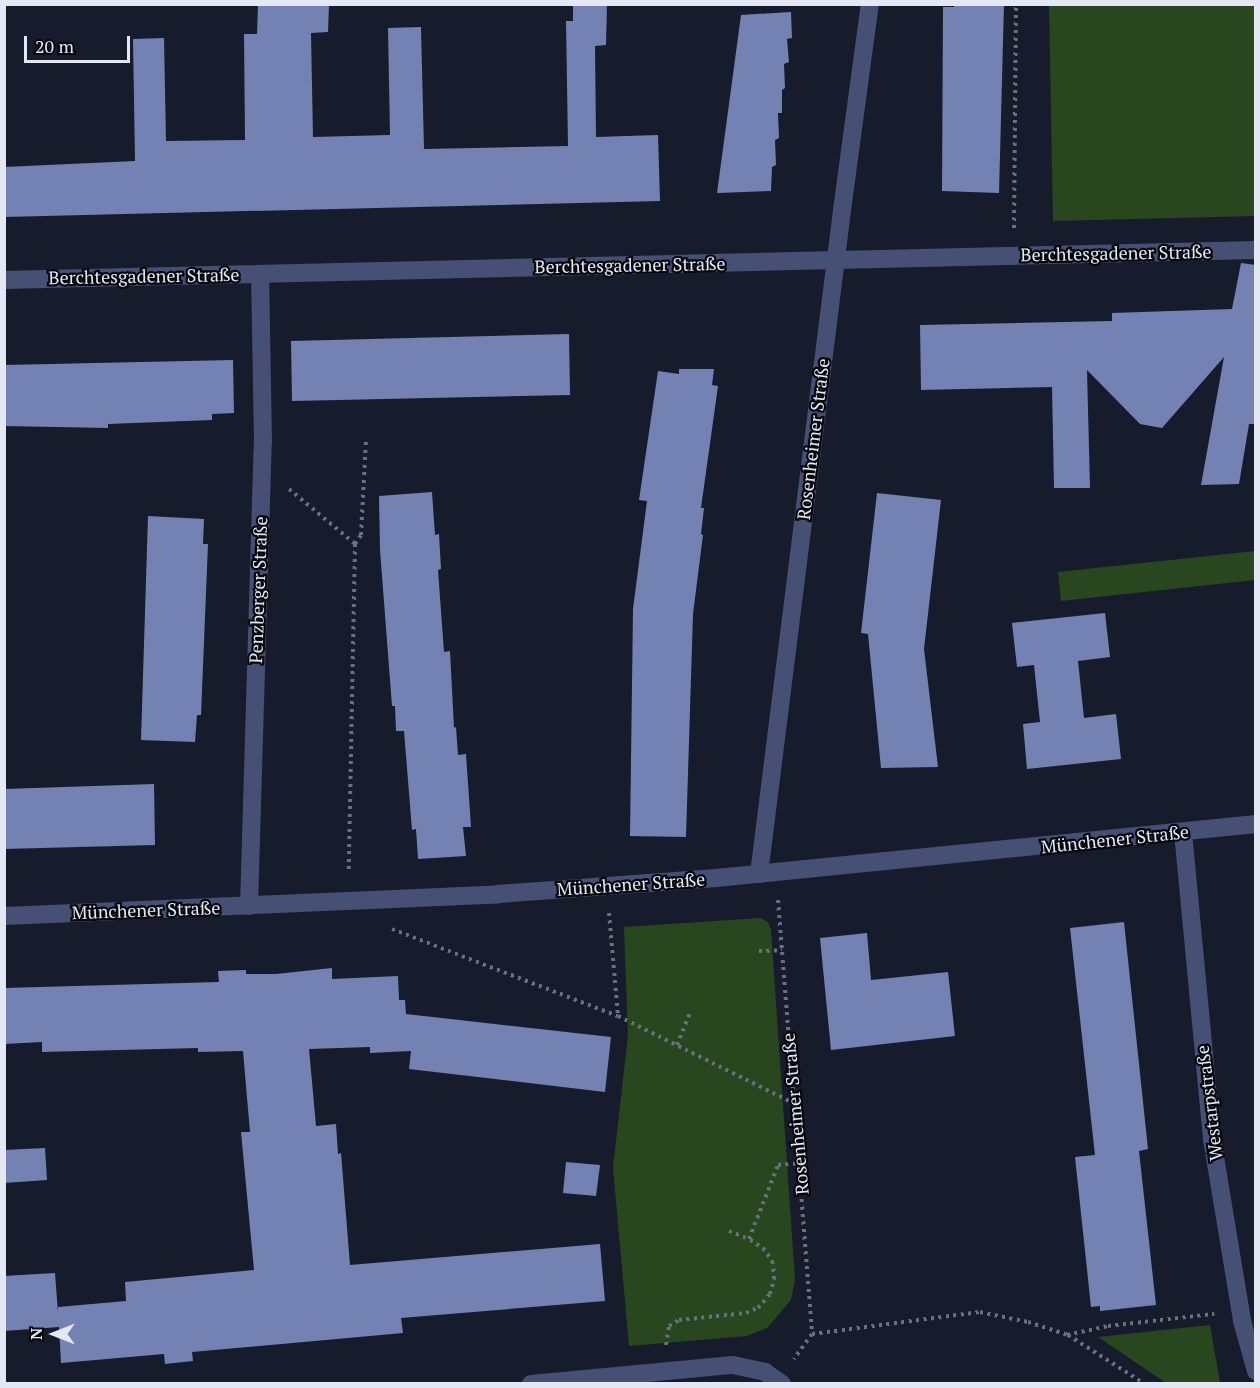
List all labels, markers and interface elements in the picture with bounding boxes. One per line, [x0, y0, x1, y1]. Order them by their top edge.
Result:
scale bar [27, 24, 134, 62]
text: 20 m [35, 34, 74, 58]
street label: Berchtesgadener Straße [1020, 241, 1212, 265]
street label: Berchtesgadener Straße [534, 253, 726, 277]
street label: Berchtesgadener Straße [48, 264, 240, 288]
street label: Rosenheimer Straße [792, 357, 834, 521]
street label: Penzberger Straße [245, 516, 271, 664]
street label: Münchener Straße [1040, 820, 1190, 858]
street label: Münchener Straße [556, 868, 706, 900]
street label: Münchener Straße [71, 897, 221, 923]
street label: Rosenheimer Straße [777, 1032, 813, 1196]
street label: Westarpstraße [1191, 1044, 1227, 1162]
north arrow [24, 1304, 84, 1364]
text: N [25, 1328, 47, 1340]

